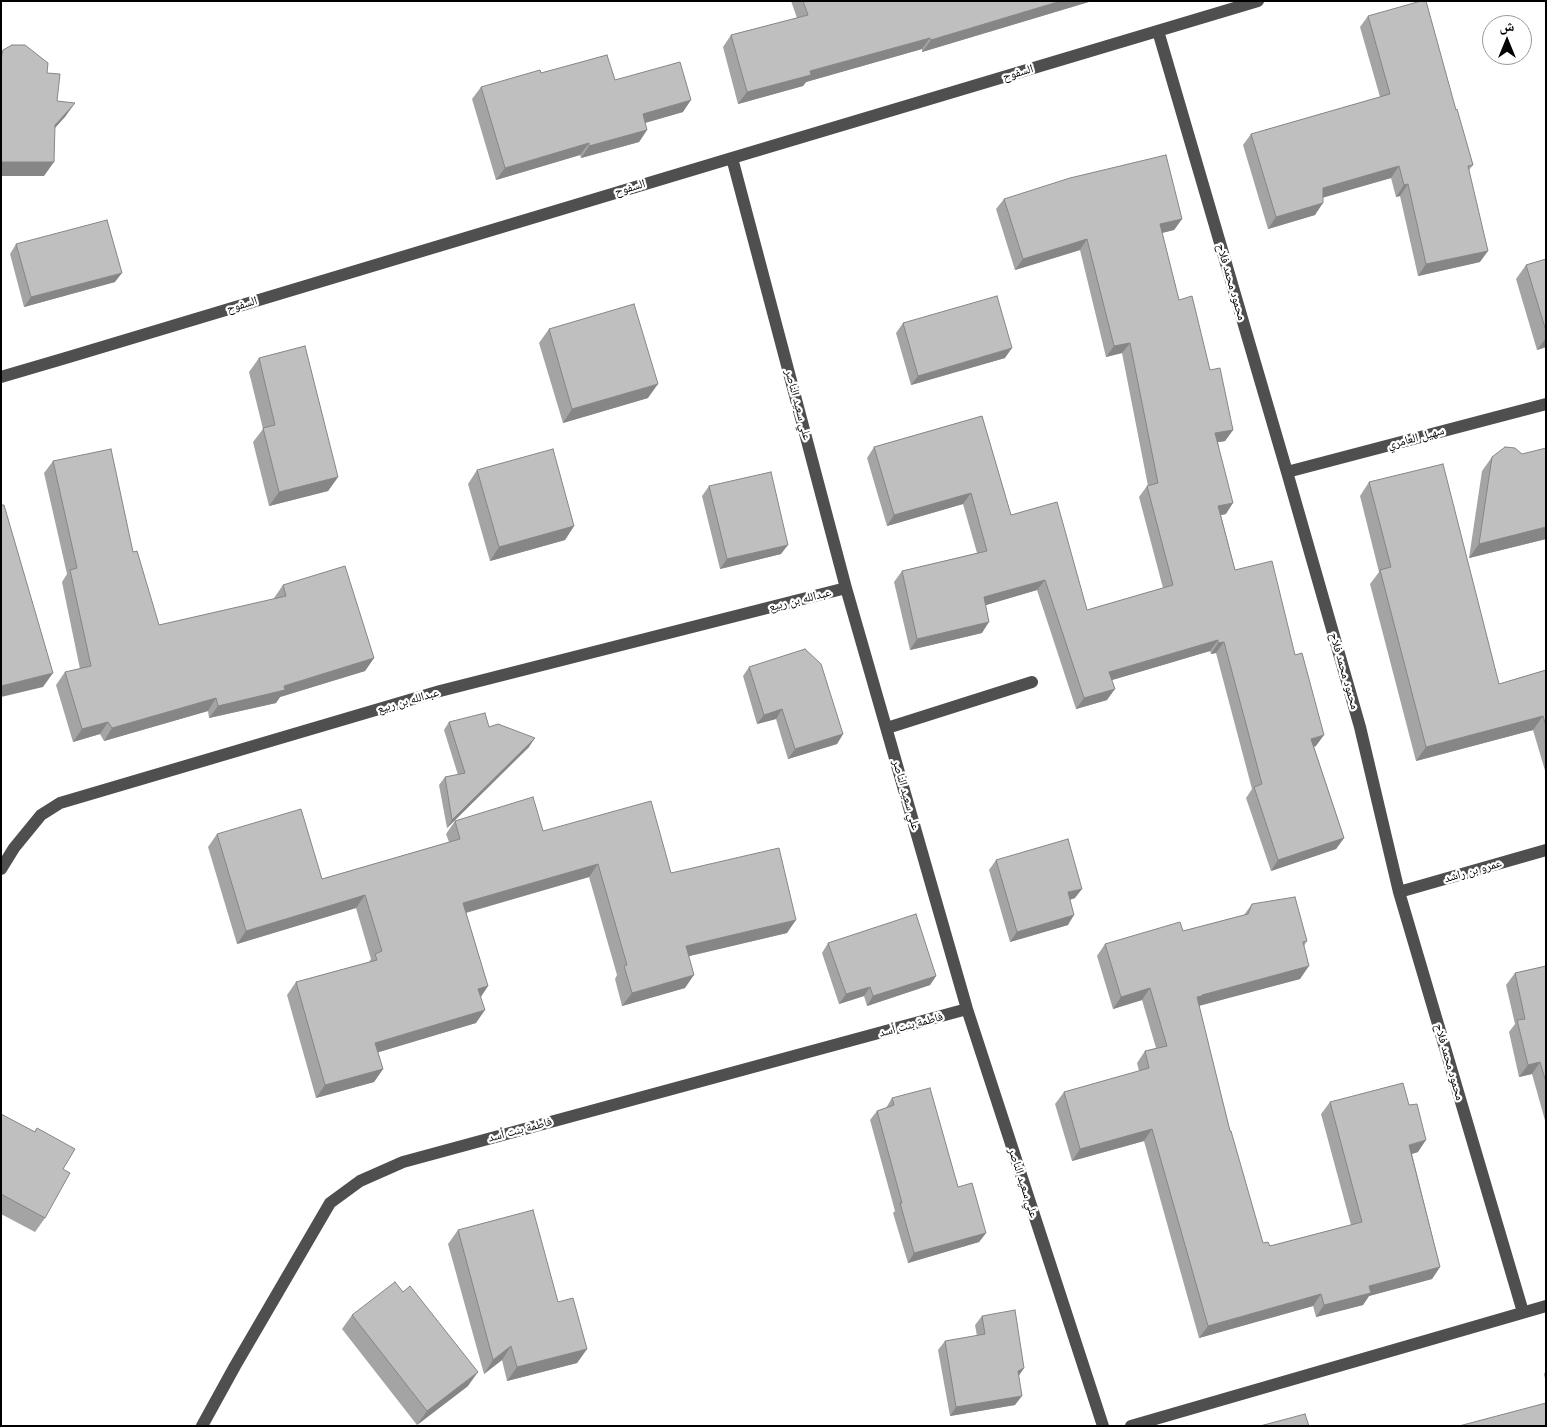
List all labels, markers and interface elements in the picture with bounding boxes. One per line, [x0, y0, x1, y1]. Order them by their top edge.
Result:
north arrow [1482, 15, 1532, 65]
text: ش [1500, 16, 1514, 35]
street label: السفوح [1001, 62, 1035, 84]
street label: السفوح [613, 177, 647, 199]
street label: محمود محمد فلاح [1213, 242, 1249, 322]
street label: السفوح [225, 294, 259, 316]
street label: علي سعيد الناصر [782, 368, 814, 442]
street label: سهيل العامري [1386, 424, 1446, 452]
street label: عبدالله بن ربيع [767, 585, 833, 615]
street label: محمود محمد فلاح [1326, 631, 1362, 711]
street label: عبدالله بن ربيع [375, 685, 441, 717]
street label: علي سعيد الناصر [889, 758, 923, 832]
street label: عمرو بن راشد [1443, 856, 1503, 886]
street label: فاطمة بنت أسد [877, 1010, 945, 1040]
street label: محمود محمد فلاح [1431, 1022, 1467, 1102]
street label: فاطمة بنت أسد [486, 1115, 554, 1145]
street label: علي سعيد الناصر [1005, 1146, 1041, 1220]

